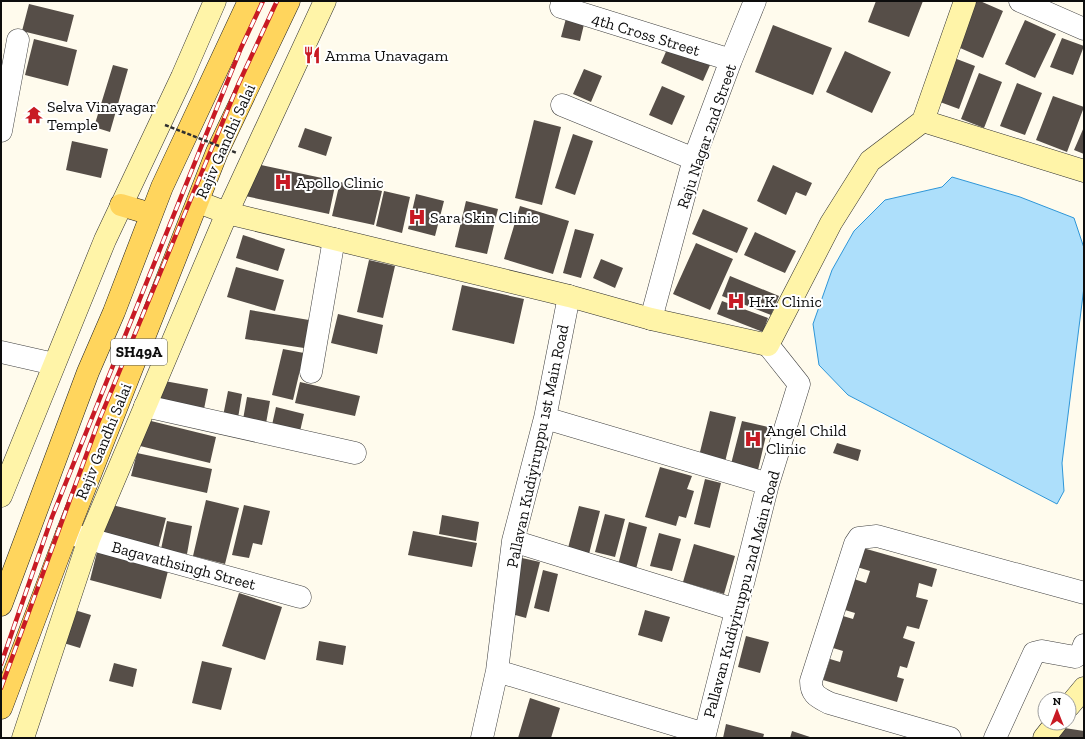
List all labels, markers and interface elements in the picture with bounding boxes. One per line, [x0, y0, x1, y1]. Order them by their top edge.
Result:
street label: 4th Cross Street [589, 9, 702, 60]
restaurant icon: Amma Unavagam [302, 45, 322, 65]
place label: Amma Unavagam [325, 46, 448, 65]
street label: Raju Nagar 2nd Street [673, 61, 740, 211]
street label: Rajiv Gandhi Salai [192, 80, 260, 202]
place label: Selva Vinayagar Temple [47, 97, 157, 134]
temple icon: Selva Vinayagar Temple [24, 105, 44, 125]
hospital icon: Apollo Clinic [273, 172, 293, 192]
place label: Apollo Clinic [296, 173, 384, 192]
hospital icon: Sara Skin Clinic [407, 207, 427, 227]
place label: Sara Skin Clinic [430, 208, 539, 227]
hospital icon: H.K. Clinic [726, 291, 746, 311]
place label: H.K. Clinic [749, 292, 822, 311]
street label: Pallavan Kudiyiruppu 1st Main Road [502, 323, 573, 569]
road number: SH49A [111, 339, 167, 365]
street label: Rajiv Gandhi Salai [71, 380, 136, 502]
place label: Angel Child Clinic [766, 421, 847, 458]
hospital icon: Angel Child Clinic [743, 429, 763, 449]
street label: Pallavan Kudiyiruppu 2nd Main Road [699, 468, 784, 720]
street label: Bagavathsingh Street [110, 537, 258, 594]
north arrow [1037, 691, 1077, 731]
text: N [1053, 695, 1062, 708]

